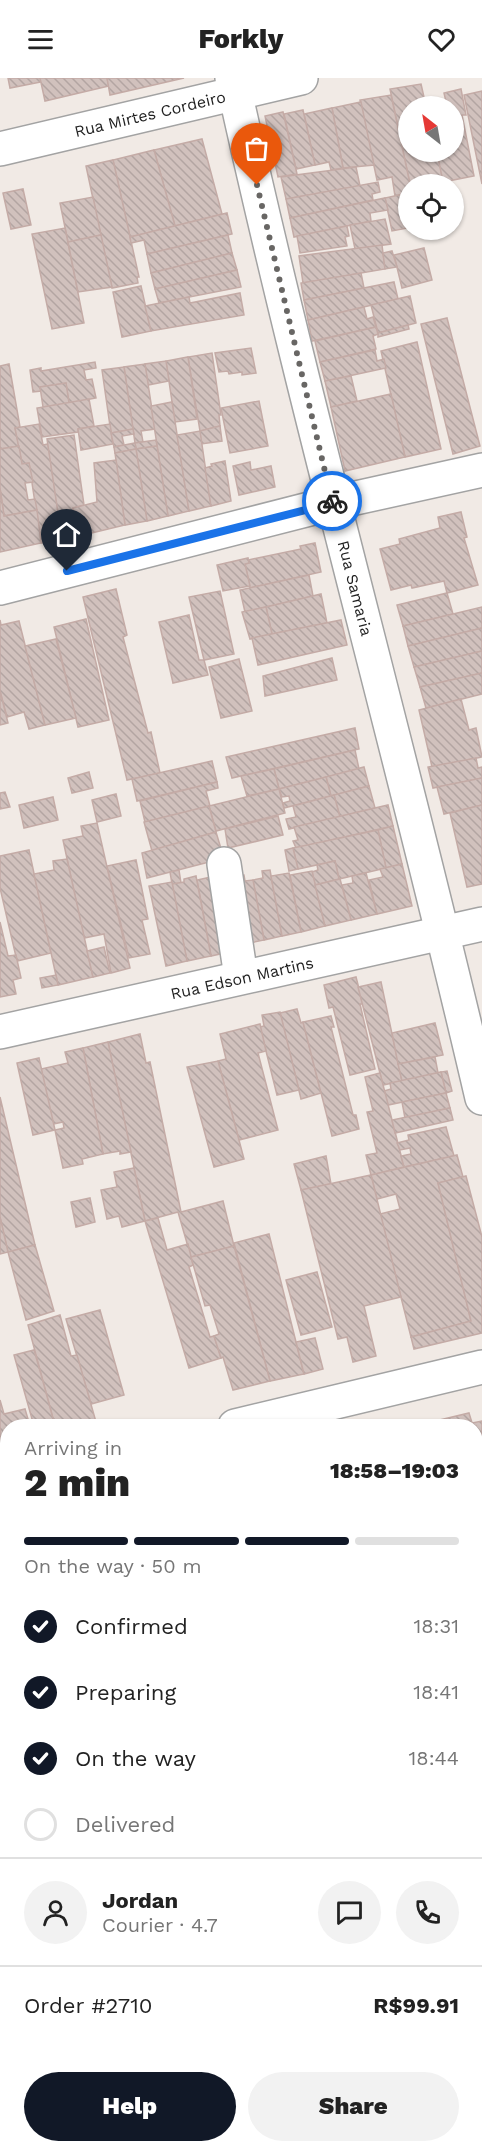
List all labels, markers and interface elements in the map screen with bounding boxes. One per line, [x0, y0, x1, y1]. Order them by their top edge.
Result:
icon: menu [24, 23, 57, 56]
text: Forkly [199, 23, 283, 55]
icon: heart [425, 23, 458, 56]
street label: Rua Mirtes Cordeiro [72, 87, 227, 141]
north arrow [398, 96, 464, 162]
map controls [398, 96, 464, 240]
pin [231, 123, 282, 185]
icon: bag [240, 132, 273, 165]
button: locate [398, 174, 464, 240]
courier [302, 471, 362, 531]
icon: bike [316, 485, 349, 518]
pin [41, 509, 92, 571]
icon: home [50, 518, 83, 551]
street label: Rua Samaria [334, 538, 377, 638]
street label: Rua Edson Martins [169, 953, 315, 1003]
text: Arriving in [24, 1436, 122, 1460]
text: 18:58–19:03 [330, 1458, 459, 1483]
text: 2 min [24, 1460, 130, 1505]
text: On the way · 50 m [24, 1554, 202, 1578]
icon: check [24, 1610, 57, 1643]
text: Confirmed [75, 1614, 188, 1639]
text: 18:31 [414, 1614, 459, 1638]
icon: check [24, 1676, 57, 1709]
text: Preparing [75, 1680, 176, 1705]
text: 18:41 [413, 1680, 459, 1704]
icon: check [24, 1742, 57, 1775]
text: On the way [75, 1746, 196, 1771]
text: 18:44 [409, 1746, 459, 1770]
text: Delivered [75, 1812, 175, 1837]
button: person [24, 1881, 87, 1944]
button: chat [318, 1881, 381, 1944]
button: phone [396, 1881, 459, 1944]
text: Jordan [102, 1888, 178, 1913]
text: Courier · 4.7 [102, 1913, 218, 1937]
text: Order #2710 [24, 1993, 152, 2018]
text: R$99.91 [373, 1993, 459, 2018]
button: Help [24, 2072, 236, 2141]
button: Share [248, 2072, 459, 2141]

